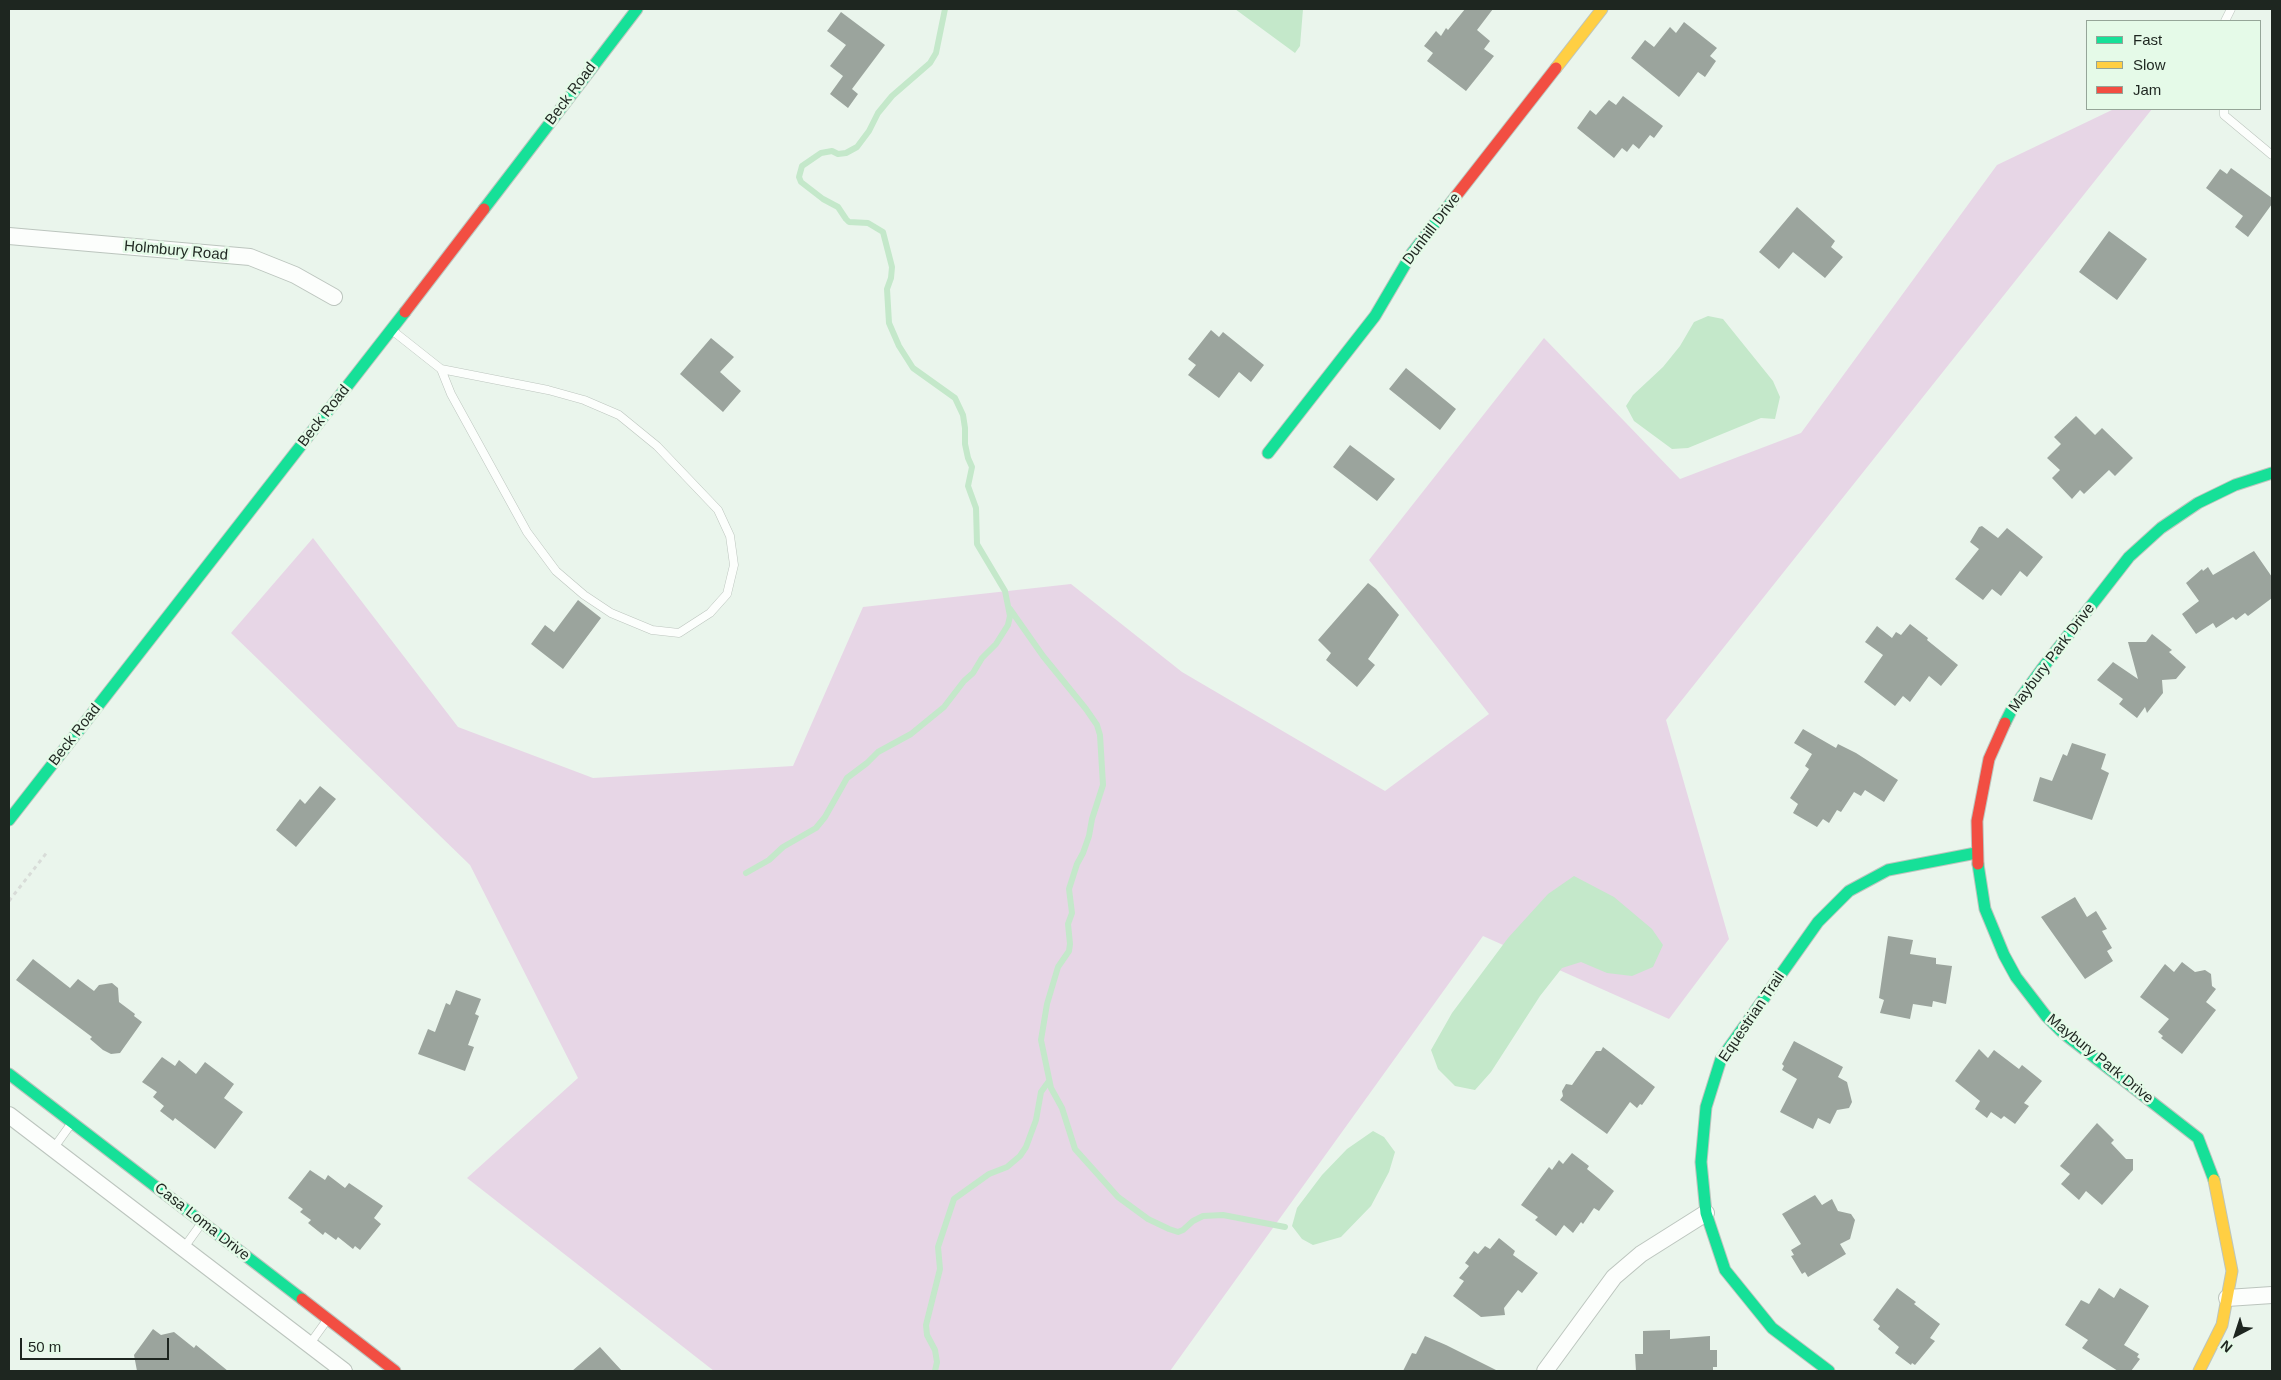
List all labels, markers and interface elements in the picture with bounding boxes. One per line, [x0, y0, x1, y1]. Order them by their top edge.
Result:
legend [2086, 20, 2261, 110]
text: Fast [2133, 31, 2162, 48]
text: Slow [2133, 56, 2166, 73]
street label: Beck Road [542, 59, 600, 129]
text: Jam [2133, 81, 2161, 98]
street label: Dunhill Drive [1399, 190, 1465, 268]
street label: Holmbury Road [123, 237, 229, 265]
street label: Beck Road [294, 382, 354, 450]
street label: Maybury Park Drive [2005, 600, 2099, 716]
street label: Beck Road [45, 701, 105, 769]
street label: Equestrian Trail [1715, 969, 1789, 1065]
street label: Maybury Park Drive [2043, 1011, 2157, 1107]
street label: Casa Loma Drive [151, 1179, 253, 1265]
north arrow [2211, 1310, 2261, 1360]
scale bar [22, 1328, 171, 1360]
text: N [2217, 1337, 2235, 1356]
text: 50 m [28, 1338, 61, 1355]

